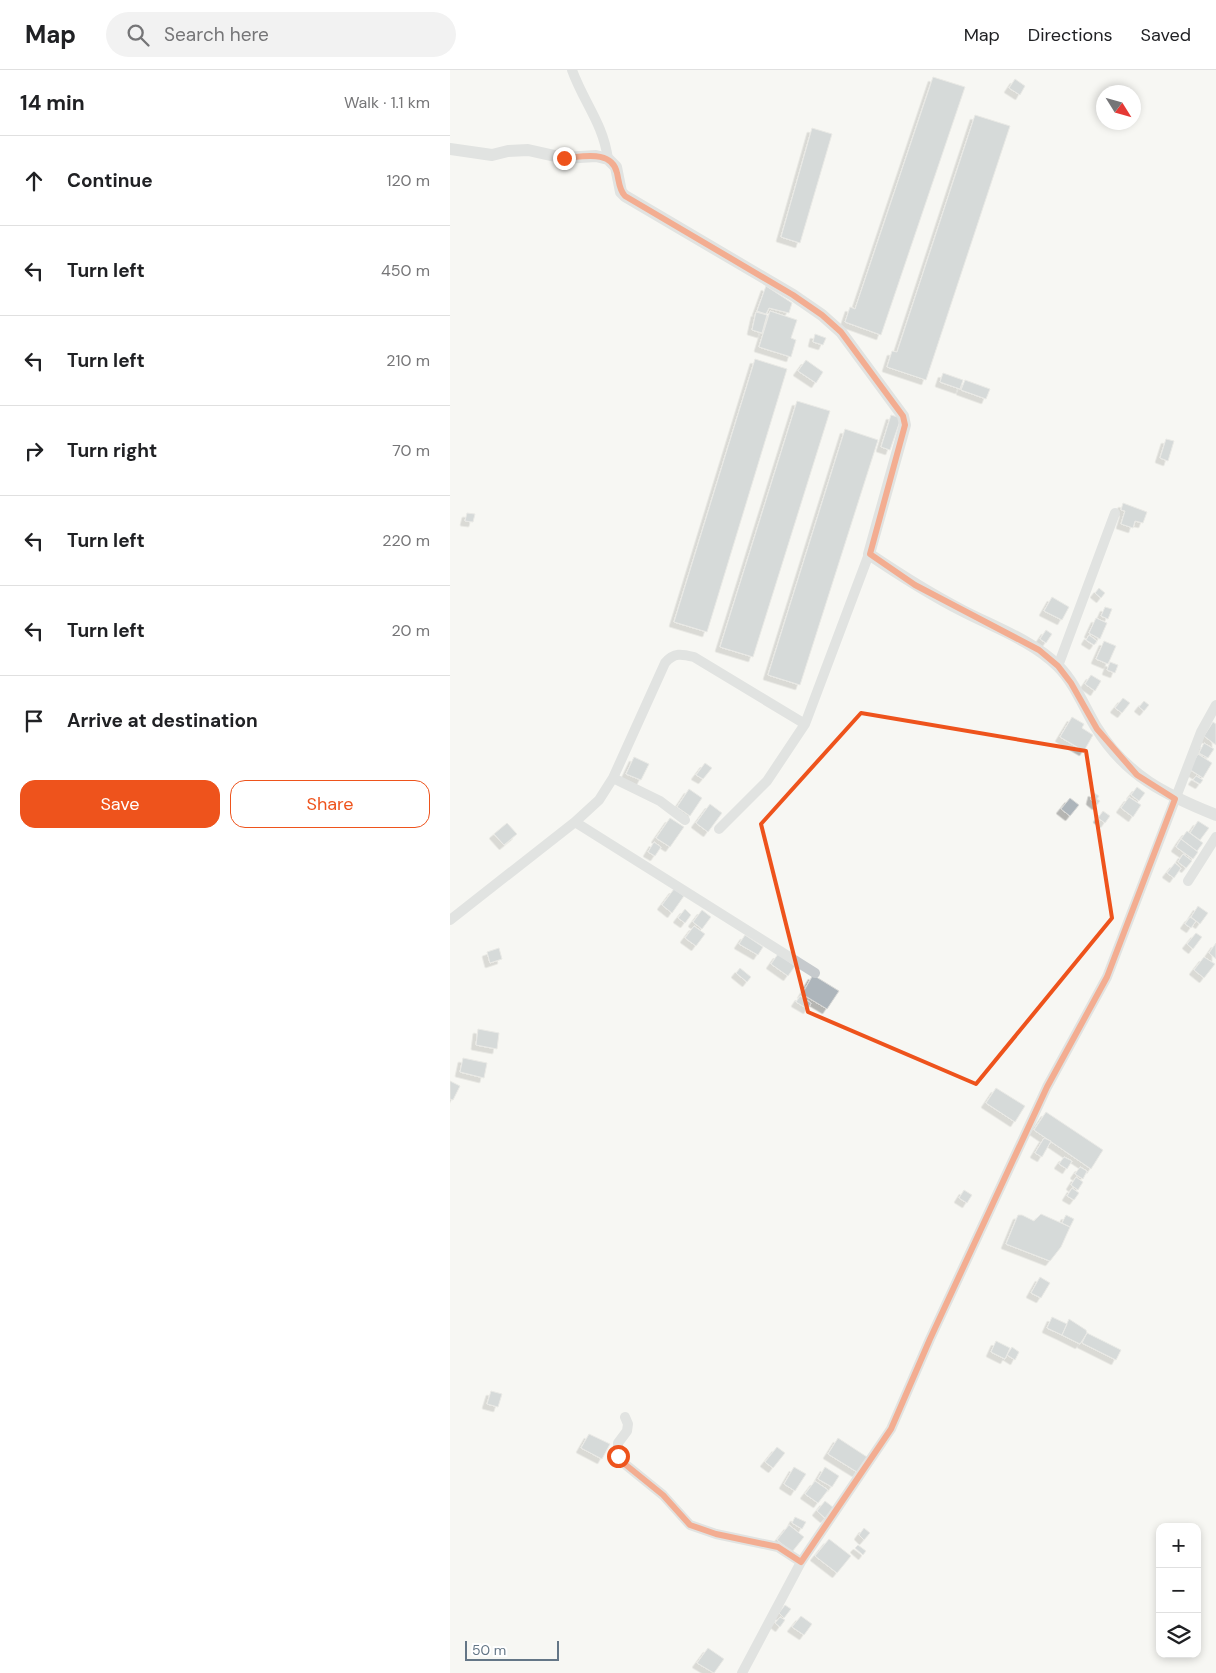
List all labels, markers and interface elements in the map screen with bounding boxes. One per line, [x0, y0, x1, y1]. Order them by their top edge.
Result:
search box [106, 12, 456, 57]
text: Map [25, 19, 76, 50]
icon: search [124, 21, 152, 49]
text: Search here [164, 22, 269, 47]
text: Map [964, 23, 1000, 47]
text: Directions [1028, 23, 1113, 47]
text: Saved [1141, 23, 1191, 47]
north arrow [1096, 85, 1141, 130]
text: 14 min [20, 89, 85, 117]
text: Walk · 1.1 km [344, 92, 430, 113]
route end [553, 147, 576, 170]
icon: ahead [20, 167, 48, 195]
text: Continue [67, 168, 153, 193]
text: 120 m [386, 170, 430, 191]
icon: left [20, 257, 48, 285]
text: Turn left [67, 258, 145, 283]
text: 450 m [381, 260, 430, 281]
icon: left [20, 347, 48, 375]
text: Turn left [67, 348, 145, 373]
text: 210 m [386, 350, 430, 371]
icon: right [20, 437, 48, 465]
text: Turn right [67, 438, 157, 463]
text: 70 m [392, 440, 430, 461]
icon: left [20, 527, 48, 555]
text: Turn left [67, 528, 145, 553]
text: 220 m [382, 530, 430, 551]
icon: left [20, 617, 48, 645]
text: Turn left [67, 618, 145, 643]
text: 20 m [391, 620, 430, 641]
icon: arrive [20, 707, 48, 735]
text: Arrive at destination [67, 708, 258, 733]
button: Save [20, 780, 220, 828]
button: Share [230, 780, 430, 828]
route start [607, 1445, 630, 1468]
map controls [1156, 1523, 1201, 1658]
button: + [1156, 1523, 1201, 1568]
button: − [1156, 1568, 1201, 1613]
button: layers [1156, 1613, 1201, 1658]
scale bar [465, 1638, 559, 1661]
text: 50 m [472, 1641, 506, 1659]

